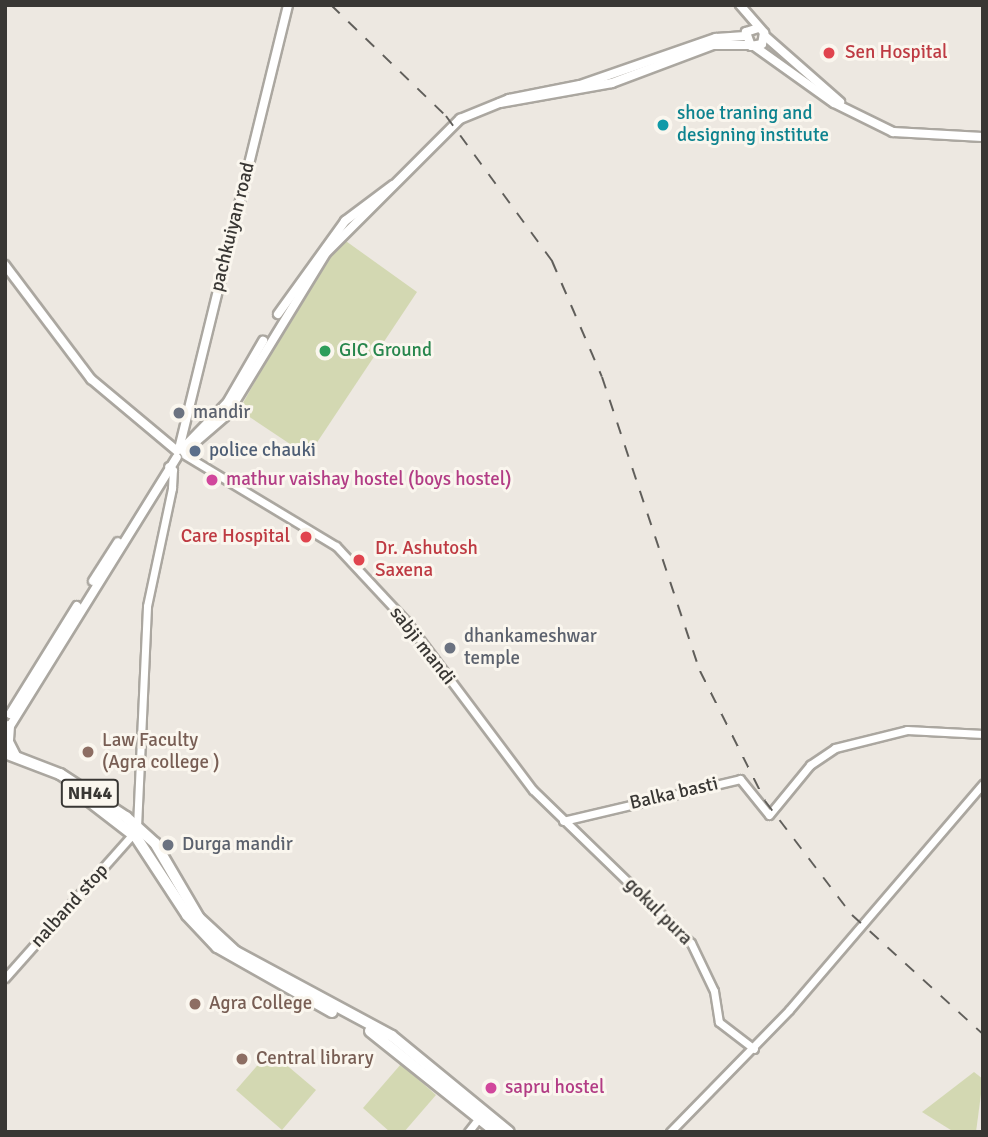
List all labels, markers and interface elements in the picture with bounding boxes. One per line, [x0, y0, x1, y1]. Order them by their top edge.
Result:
place label: Sen Hospital [845, 42, 948, 64]
marker: Sen Hospital [819, 43, 839, 63]
place label: shoe traning and designing institute [677, 103, 829, 147]
marker: shoe traning and designing institute [655, 117, 671, 133]
street label: pachkuiyan road [206, 160, 260, 294]
place label: GIC Ground [339, 340, 432, 362]
marker: GIC Ground [317, 343, 333, 359]
place label: mandir [193, 402, 250, 424]
marker: mandir [171, 405, 187, 421]
place label: police chauki [209, 440, 316, 462]
marker: police chauki [187, 443, 203, 459]
place label: mathur vaishay hostel (boys hostel) [226, 469, 512, 491]
marker: mathur vaishay hostel (boys hostel) [204, 472, 220, 488]
place label: Care Hospital [181, 526, 290, 548]
marker: Care Hospital [296, 527, 316, 547]
place label: Dr. Ashutosh Saxena [375, 538, 478, 582]
marker: Dr. Ashutosh Saxena [349, 550, 369, 570]
street label: sabji mandi [384, 602, 460, 690]
place label: dhankameshwar temple [464, 626, 597, 670]
marker: dhankameshwar temple [442, 640, 458, 656]
place label: Law Faculty (Agra college ) [102, 730, 220, 774]
marker: Law Faculty (Agra college ) [80, 744, 96, 760]
street label: Balka basti [628, 773, 720, 815]
road number: NH44 [60, 778, 120, 808]
place label: Durga mandir [182, 834, 293, 856]
marker: Durga mandir [160, 837, 176, 853]
street label: nalband stop [27, 860, 113, 952]
street label: gokul pura [619, 873, 697, 951]
place label: Agra College [209, 993, 312, 1015]
marker: Agra College [187, 996, 203, 1012]
place label: Central library [256, 1048, 374, 1070]
marker: Central library [234, 1051, 250, 1067]
place label: sapru hostel [505, 1077, 605, 1099]
marker: sapru hostel [483, 1080, 499, 1096]

